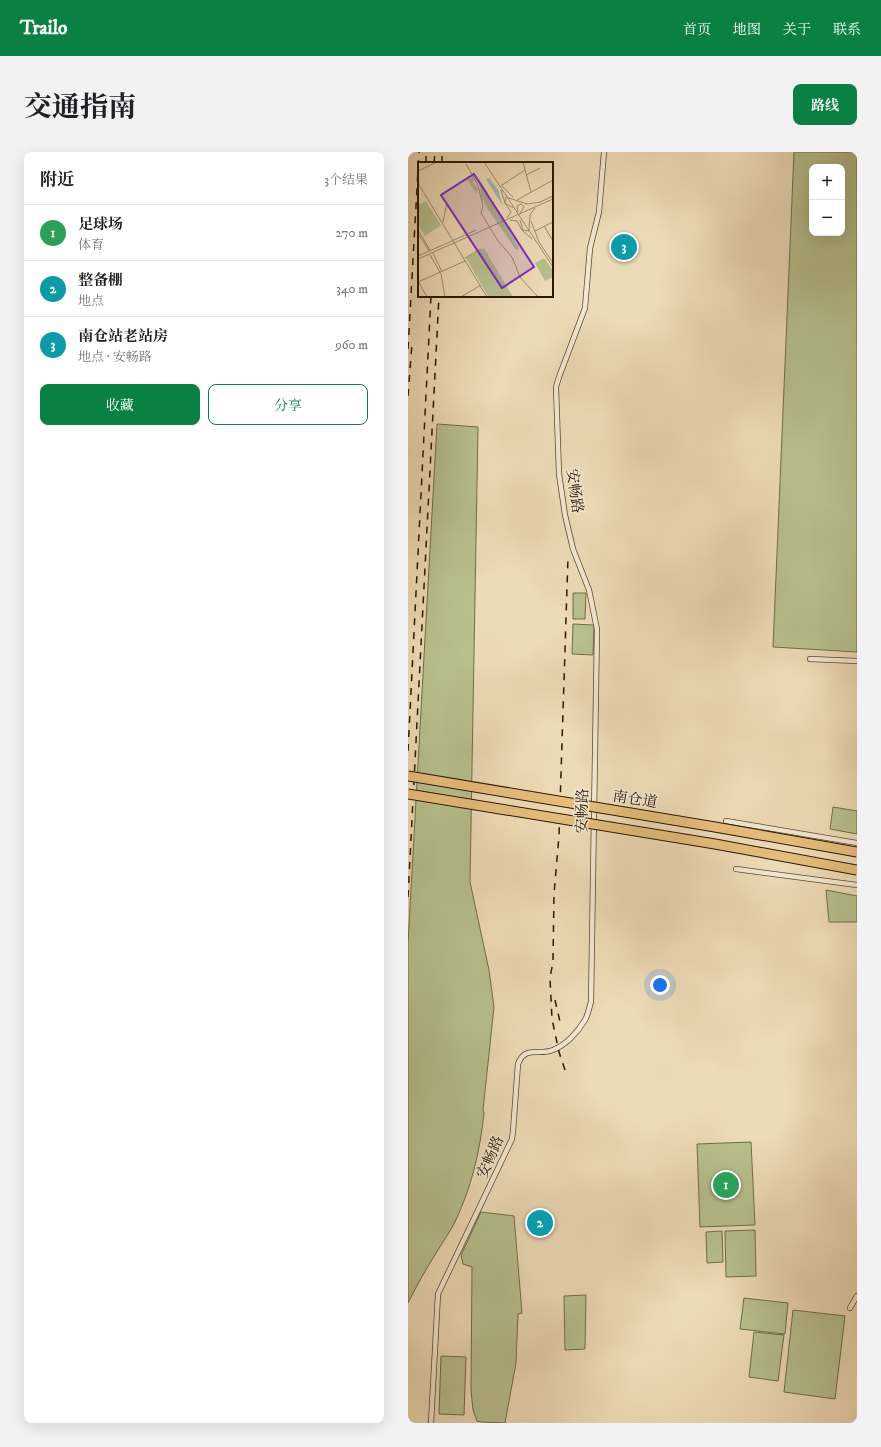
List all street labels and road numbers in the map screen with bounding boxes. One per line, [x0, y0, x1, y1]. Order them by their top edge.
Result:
street label: 安畅路 [562, 467, 587, 515]
street label: 南仓道 [611, 787, 659, 812]
street label: 安畅路 [573, 788, 592, 834]
street label: 安畅路 [473, 1133, 508, 1182]

